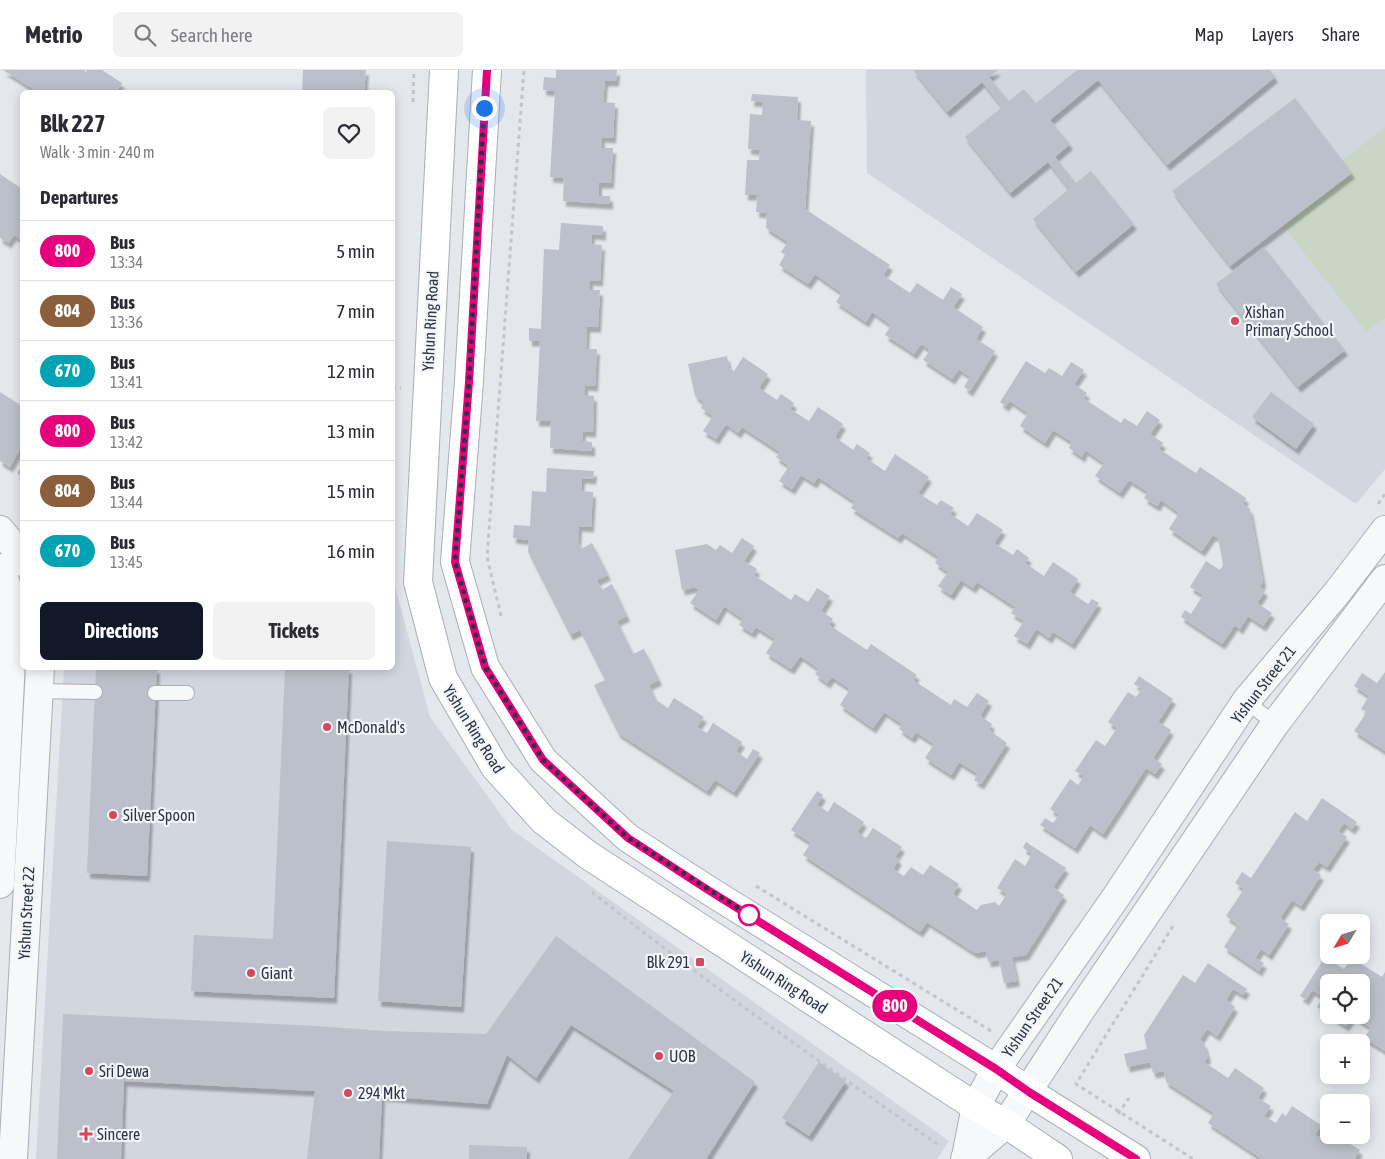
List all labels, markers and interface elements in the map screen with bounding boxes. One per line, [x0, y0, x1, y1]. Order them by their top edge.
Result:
search box [113, 12, 463, 57]
text: Metrio [25, 21, 83, 48]
icon: search [131, 21, 159, 49]
text: Search here [171, 24, 253, 46]
text: Map [1194, 24, 1223, 45]
text: Layers [1251, 24, 1294, 45]
text: Share [1322, 24, 1360, 45]
your location [472, 96, 497, 121]
button: heart [323, 107, 375, 159]
text: Blk 227 [40, 110, 105, 137]
text: Walk · 3 min · 240 m [40, 143, 154, 161]
text: Departures [40, 186, 118, 208]
text: Bus [110, 231, 135, 253]
text: 800 [55, 240, 80, 261]
text: 5 min [336, 240, 375, 262]
text: 13:34 [110, 253, 143, 271]
street label: Yishun Ring Road [418, 270, 443, 372]
text: Bus [110, 291, 135, 313]
text: 804 [55, 300, 80, 321]
text: 7 min [336, 300, 375, 322]
place label: Xishan Primary School [1245, 303, 1334, 340]
text: 13:36 [110, 313, 143, 331]
marker: Xishan Primary School [1229, 315, 1241, 327]
text: Bus [110, 351, 135, 373]
text: 670 [55, 360, 80, 381]
text: 12 min [327, 360, 375, 382]
text: 13:41 [110, 373, 143, 391]
text: Bus [110, 411, 135, 433]
text: 800 [55, 420, 80, 441]
text: 13 min [327, 420, 375, 442]
text: 13:42 [110, 433, 143, 451]
text: Bus [110, 471, 135, 493]
text: 804 [55, 480, 80, 501]
text: 15 min [327, 480, 375, 502]
text: 13:44 [110, 493, 143, 511]
text: Bus [110, 531, 135, 553]
text: 670 [55, 540, 80, 561]
text: 16 min [327, 540, 375, 562]
text: 13:45 [110, 553, 143, 571]
button: Directions [40, 602, 203, 660]
button: Tickets [213, 602, 375, 660]
street label: Yishun Street 21 [1227, 642, 1299, 726]
street label: Yishun Ring Road [439, 682, 508, 777]
place label: McDonald's [337, 718, 406, 736]
marker: McDonald's [321, 721, 333, 733]
place label: Silver Spoon [123, 806, 195, 825]
marker: Silver Spoon [107, 809, 119, 821]
street label: Yishun Street 22 [15, 866, 37, 960]
unlabelled marker [738, 904, 760, 926]
north arrow [1320, 914, 1370, 964]
map controls [1320, 914, 1370, 1144]
street label: Yishun Ring Road [736, 947, 831, 1018]
place label: Blk 291 [646, 953, 690, 971]
marker: Blk 291 [694, 956, 706, 968]
place label: Giant [261, 964, 293, 982]
marker: Giant [245, 967, 257, 979]
street label: Yishun Street 21 [998, 973, 1066, 1061]
button: locate [1320, 974, 1370, 1024]
line badge: 800 [866, 990, 924, 1022]
text: 800 [882, 995, 908, 1016]
button: + [1320, 1034, 1370, 1084]
place label: UOB [669, 1047, 696, 1065]
marker: UOB [653, 1050, 665, 1062]
place label: Sri Dewa [99, 1062, 149, 1080]
marker: Sri Dewa [83, 1065, 95, 1077]
place label: 294 Mkt [358, 1084, 406, 1102]
marker: 294 Mkt [342, 1087, 354, 1099]
button: − [1320, 1094, 1370, 1144]
place label: Sincere [97, 1125, 140, 1143]
marker: Sincere [79, 1127, 93, 1141]

